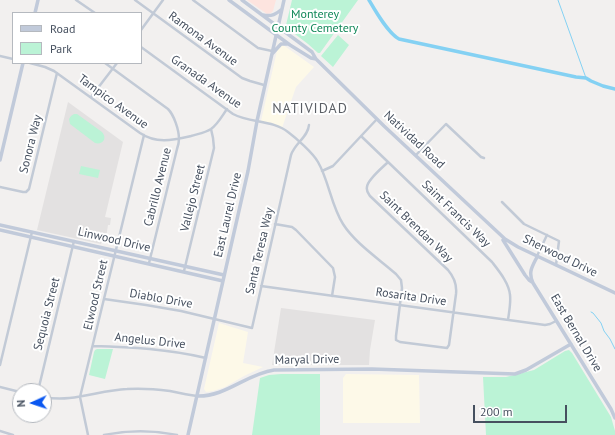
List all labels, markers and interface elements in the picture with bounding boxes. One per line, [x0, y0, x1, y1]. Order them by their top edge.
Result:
park label: Monterey County Cemetery [272, 8, 358, 36]
street label: Ramona Avenue [165, 9, 241, 69]
legend [12, 12, 142, 64]
text: Road [50, 21, 75, 36]
text: Park [50, 41, 72, 56]
street label: Granada Avenue [168, 52, 244, 112]
street label: Tampico Avenue [75, 72, 151, 132]
district label: NATIVIDAD [272, 101, 348, 117]
street label: Natividad Road [381, 108, 447, 172]
street label: Sonora Way [17, 113, 45, 175]
street label: Cabrillo Avenue [141, 146, 175, 228]
street label: Vallejo Street [178, 163, 208, 233]
street label: East Laurel Drive [211, 171, 245, 259]
street label: Saint Francis Way [419, 178, 493, 250]
street label: Saint Brendan Way [376, 188, 456, 266]
street label: Santa Teresa Way [243, 206, 277, 296]
street label: Linwood Drive [76, 225, 152, 255]
street label: Sherwood Drive [520, 232, 600, 280]
street label: Elwood Street [81, 258, 111, 332]
street label: Sequoia Street [31, 276, 63, 352]
street label: Rosarita Drive [375, 285, 447, 309]
street label: Diablo Drive [128, 286, 194, 312]
street label: East Bernal Drive [547, 292, 605, 374]
street label: Angelus Drive [114, 330, 186, 352]
street label: Maryal Drive [275, 352, 339, 368]
north arrow [12, 383, 52, 423]
scale bar [475, 397, 569, 423]
text: N [14, 400, 28, 408]
text: 200 m [480, 404, 513, 419]

